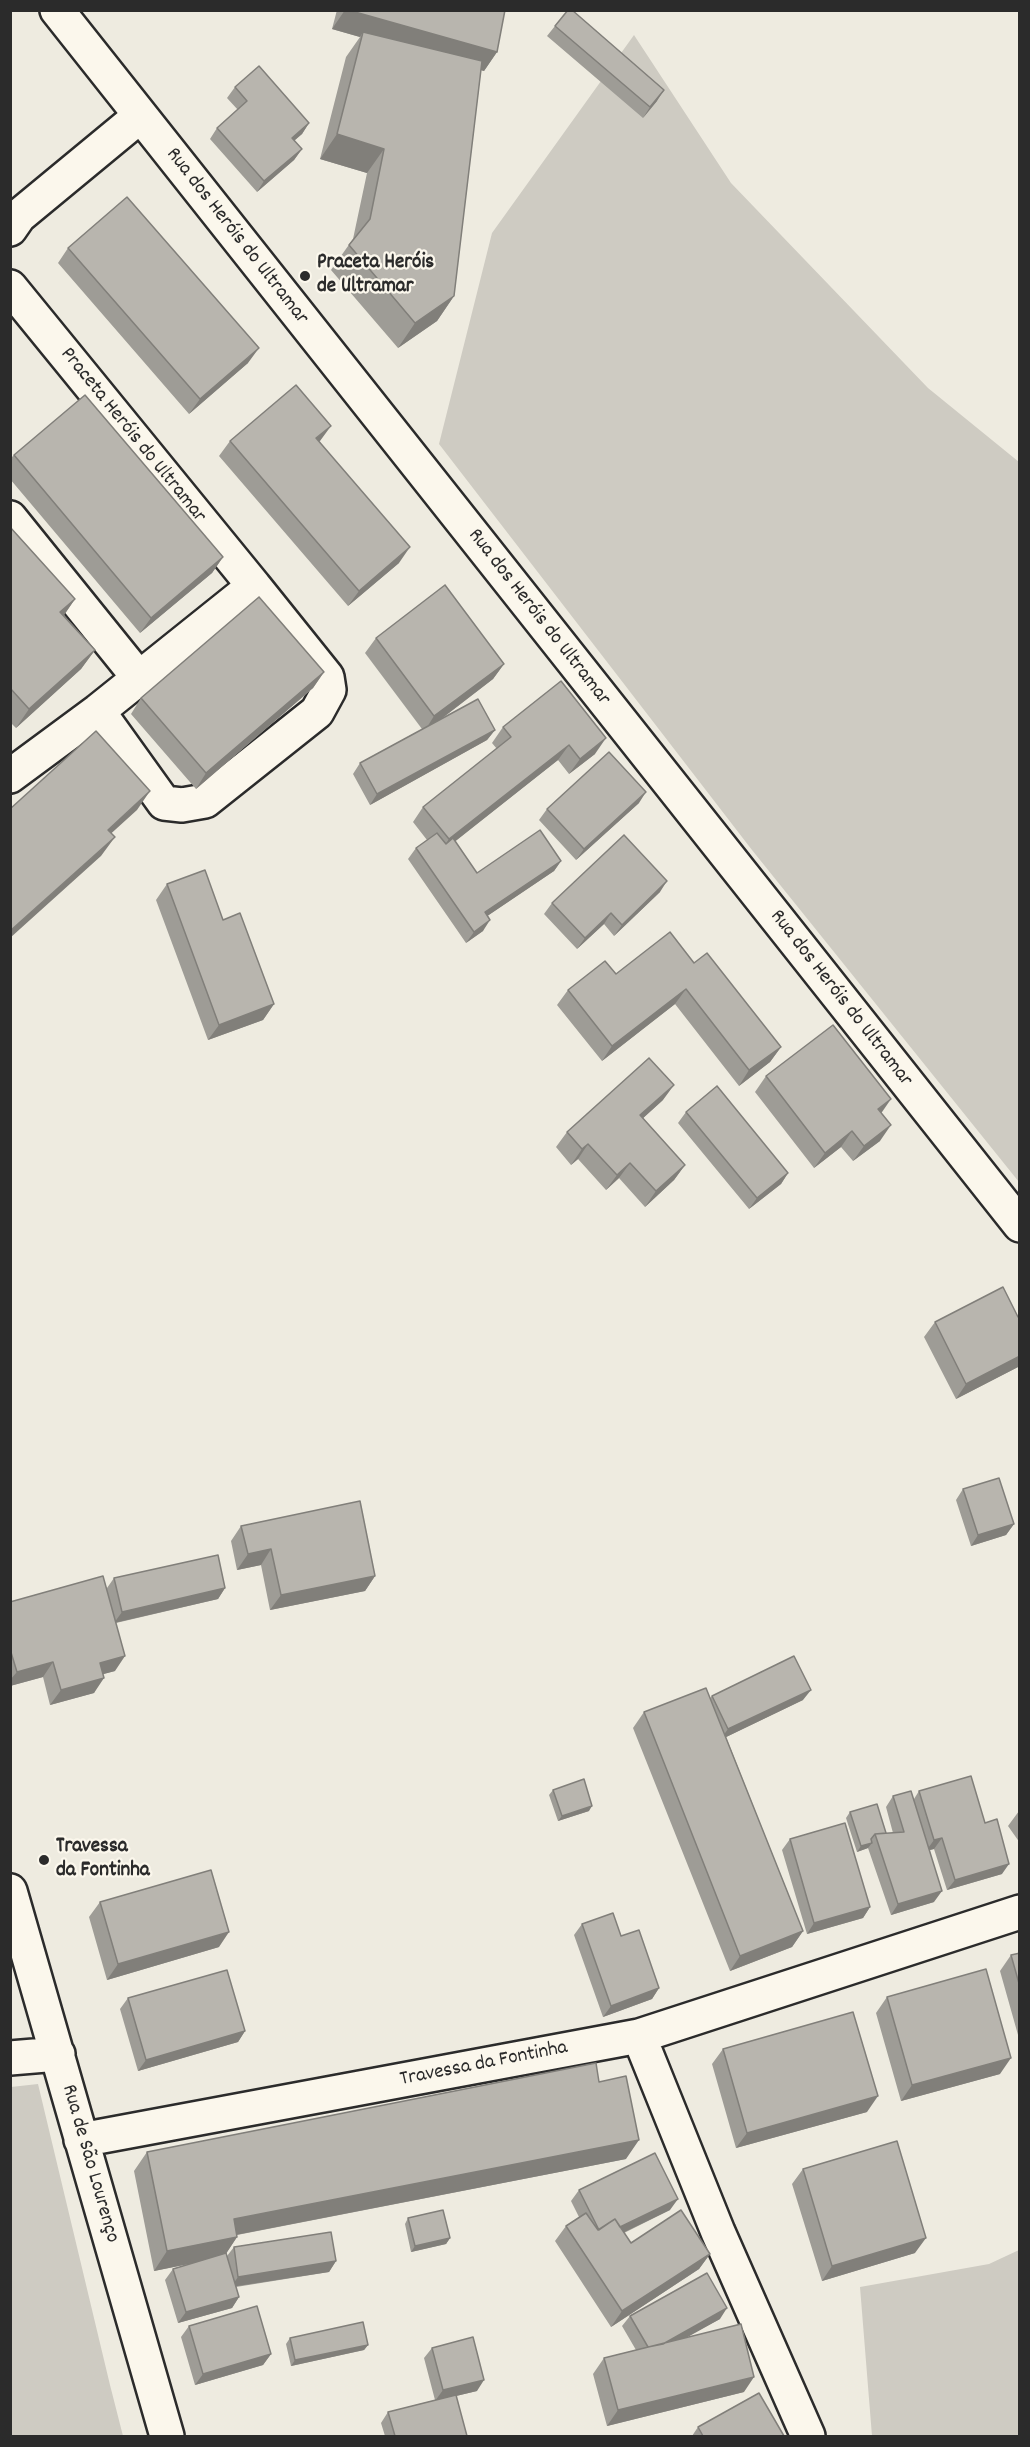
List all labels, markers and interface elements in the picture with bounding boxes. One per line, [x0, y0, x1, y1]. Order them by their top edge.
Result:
street label: Rua dos Heróis do Ultramar [159, 143, 313, 331]
place label: Praceta Heróis de Ultramar [317, 251, 434, 301]
marker: Praceta Heróis de Ultramar [298, 269, 312, 283]
street label: Praceta Heróis do Ultramar [53, 343, 211, 529]
street label: Rua dos Heróis do Ultramar [461, 524, 615, 712]
street label: Rua dos Heróis do Ultramar [763, 905, 917, 1093]
place label: Travessa da Fontinha [56, 1835, 150, 1885]
marker: Travessa da Fontinha [37, 1853, 51, 1867]
street label: Travessa da Fontinha [398, 2036, 570, 2094]
street label: Rua de São Lourenço [54, 2082, 124, 2246]

